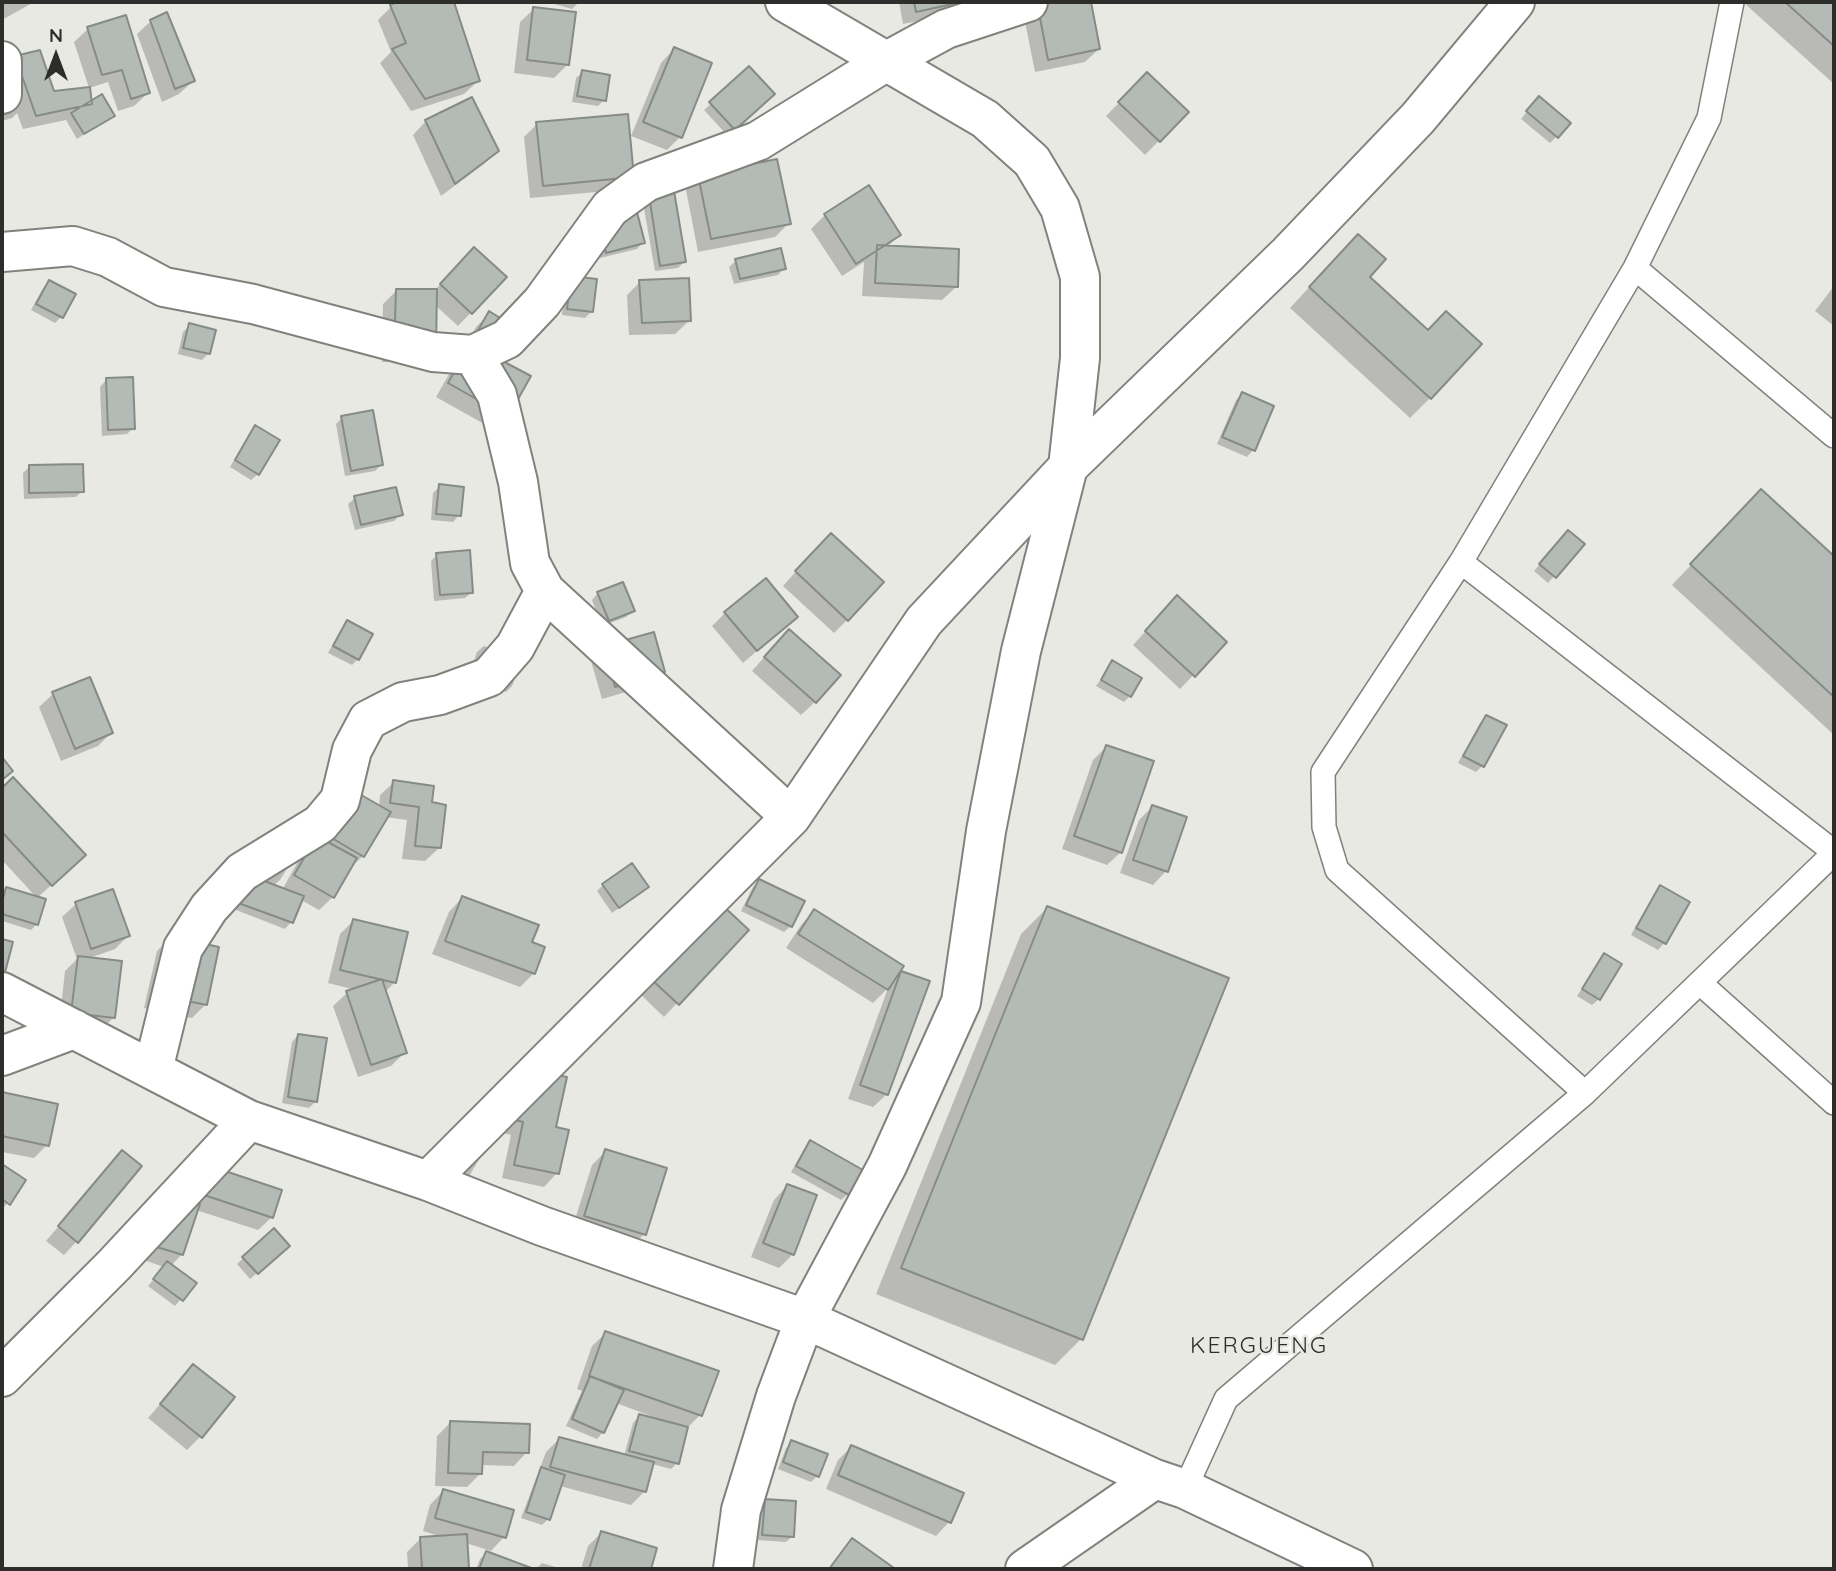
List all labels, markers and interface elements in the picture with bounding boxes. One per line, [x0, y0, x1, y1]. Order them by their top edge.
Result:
north arrow [21, 21, 91, 91]
text: N [49, 23, 63, 47]
district label: KERGUENG [1191, 1332, 1327, 1360]

